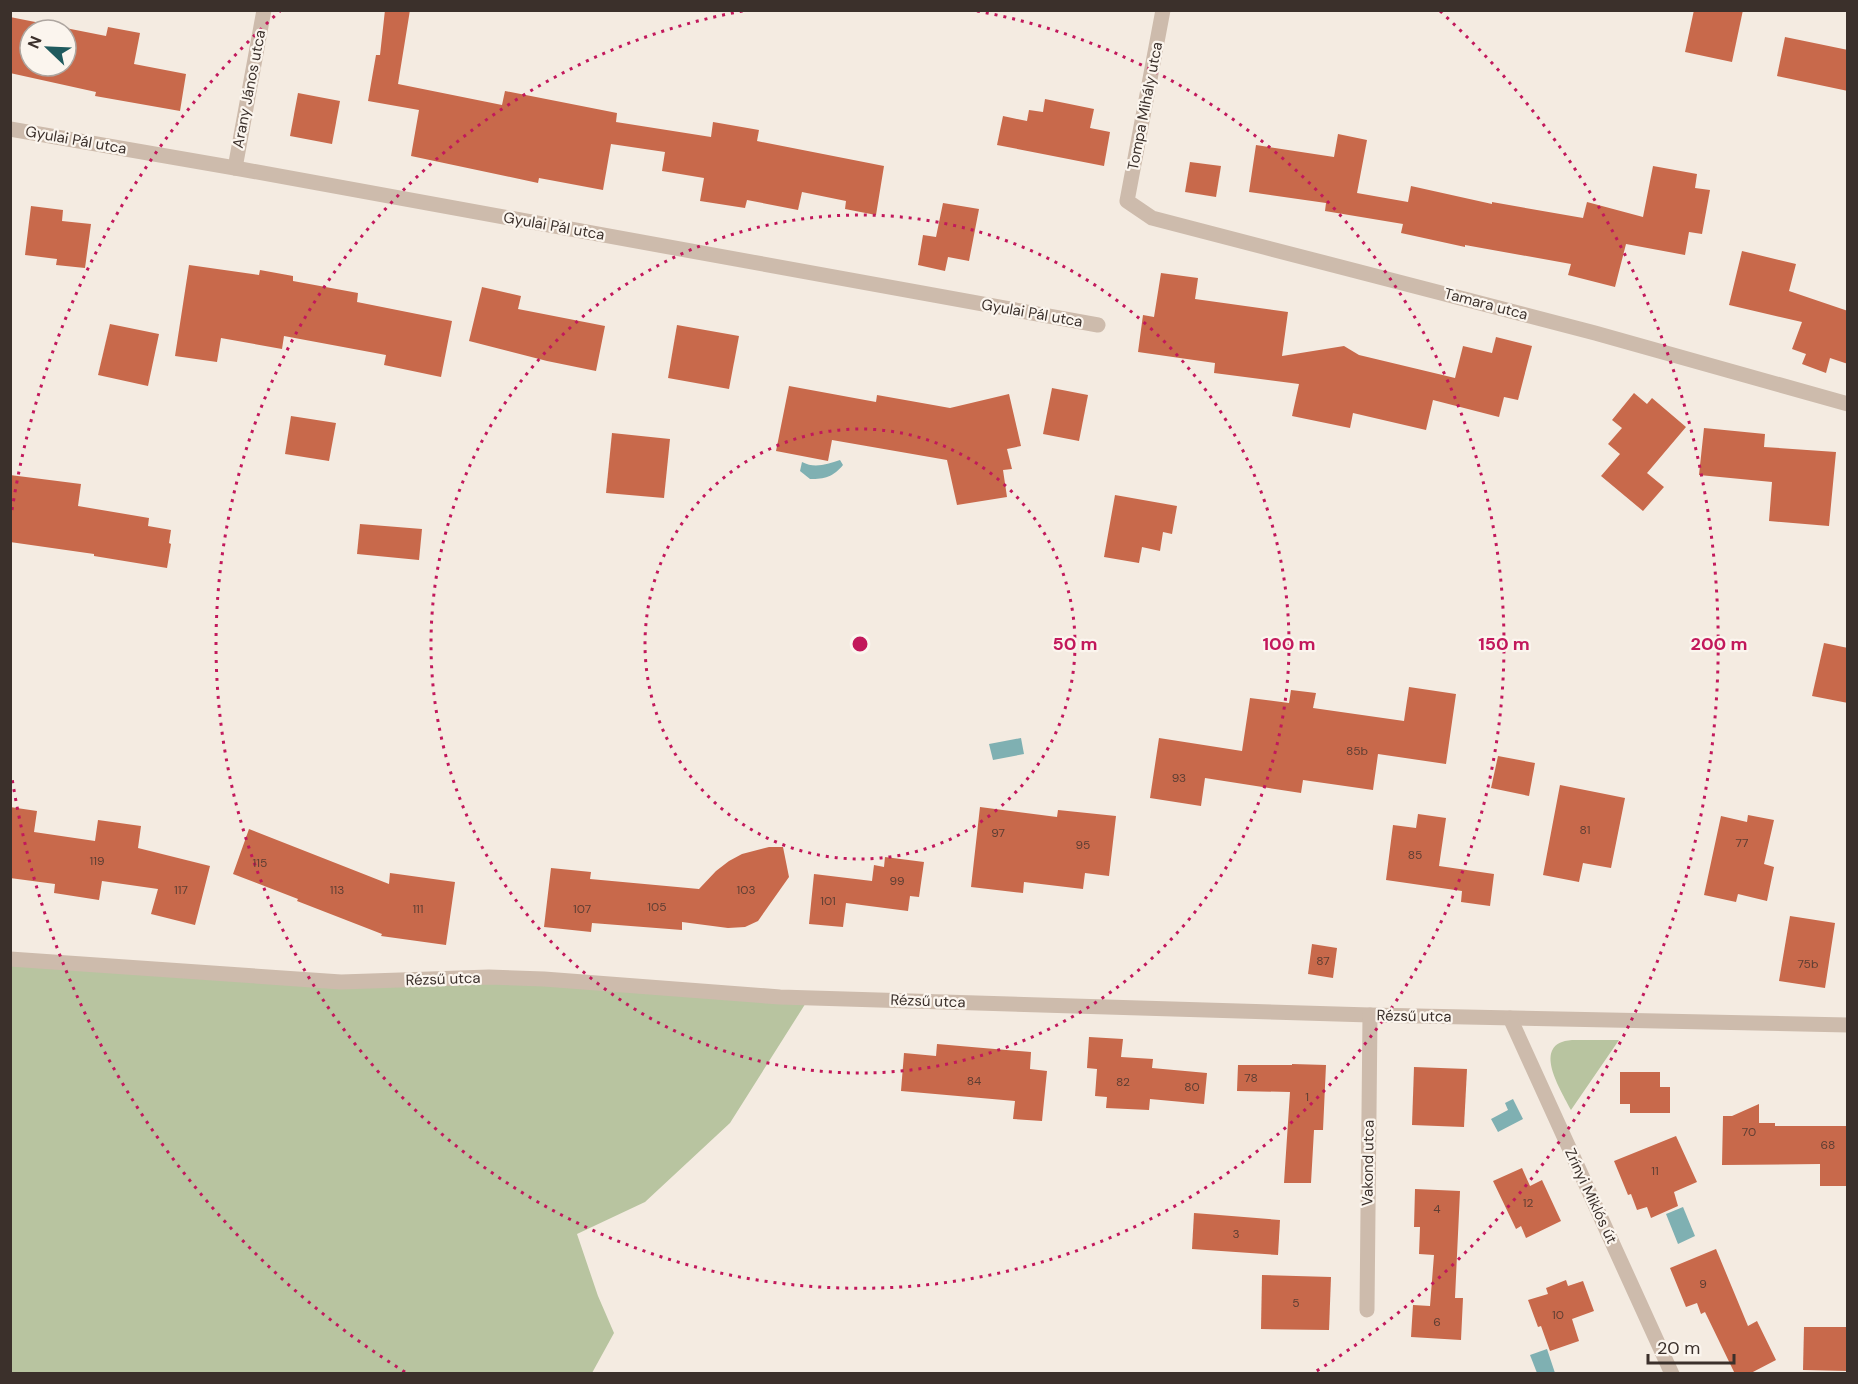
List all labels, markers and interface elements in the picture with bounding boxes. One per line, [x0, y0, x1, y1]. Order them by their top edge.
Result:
north arrow [18, 18, 78, 78]
street label: Arany János utca [228, 28, 270, 150]
text: N [23, 33, 47, 52]
street label: Tompa Mihály utca [1123, 40, 1167, 172]
street label: Gyulai Pál utca [24, 121, 128, 159]
street label: Gyulai Pál utca [502, 207, 606, 245]
street label: Tamara utca [1442, 283, 1530, 325]
street label: Gyulai Pál utca [980, 294, 1084, 332]
text: 50 m [1052, 632, 1098, 656]
text: 100 m [1262, 632, 1316, 656]
text: 150 m [1478, 632, 1530, 656]
text: 200 m [1691, 632, 1747, 656]
centre of rings [850, 634, 870, 654]
house number: 85b [1346, 743, 1368, 759]
house number: 93 [1172, 770, 1186, 786]
house number: 81 [1580, 822, 1590, 838]
house number: 97 [991, 825, 1005, 841]
house number: 77 [1736, 835, 1748, 851]
house number: 95 [1076, 837, 1090, 853]
house number: 85 [1408, 847, 1422, 863]
house number: 119 [89, 853, 105, 869]
house number: 115 [253, 855, 267, 871]
house number: 99 [889, 873, 905, 889]
house number: 117 [174, 882, 188, 898]
house number: 113 [330, 882, 344, 898]
house number: 103 [736, 882, 756, 898]
house number: 101 [820, 893, 836, 909]
house number: 105 [647, 899, 667, 915]
house number: 111 [412, 901, 424, 917]
house number: 107 [573, 901, 591, 917]
house number: 87 [1316, 953, 1330, 969]
house number: 75b [1798, 956, 1818, 972]
street label: Rézsű utca [405, 968, 481, 990]
street label: Rézsű utca [890, 990, 966, 1012]
street label: Rézsű utca [1376, 1005, 1452, 1027]
house number: 78 [1244, 1070, 1258, 1086]
house number: 84 [967, 1073, 981, 1089]
house number: 82 [1116, 1074, 1130, 1090]
house number: 80 [1184, 1079, 1200, 1095]
house number: 1 [1305, 1089, 1309, 1105]
street label: Vakond utca [1357, 1120, 1379, 1206]
house number: 70 [1742, 1124, 1756, 1140]
house number: 68 [1821, 1137, 1835, 1153]
street label: Zrínyi Miklós út [1560, 1145, 1622, 1247]
house number: 11 [1651, 1163, 1659, 1179]
house number: 12 [1523, 1195, 1533, 1211]
house number: 4 [1433, 1201, 1441, 1217]
house number: 3 [1232, 1226, 1240, 1242]
house number: 9 [1699, 1276, 1707, 1292]
house number: 5 [1292, 1295, 1300, 1311]
house number: 10 [1552, 1307, 1564, 1323]
house number: 6 [1433, 1314, 1441, 1330]
scale bar [1648, 1327, 1734, 1365]
text: 20 m [1657, 1336, 1700, 1360]

